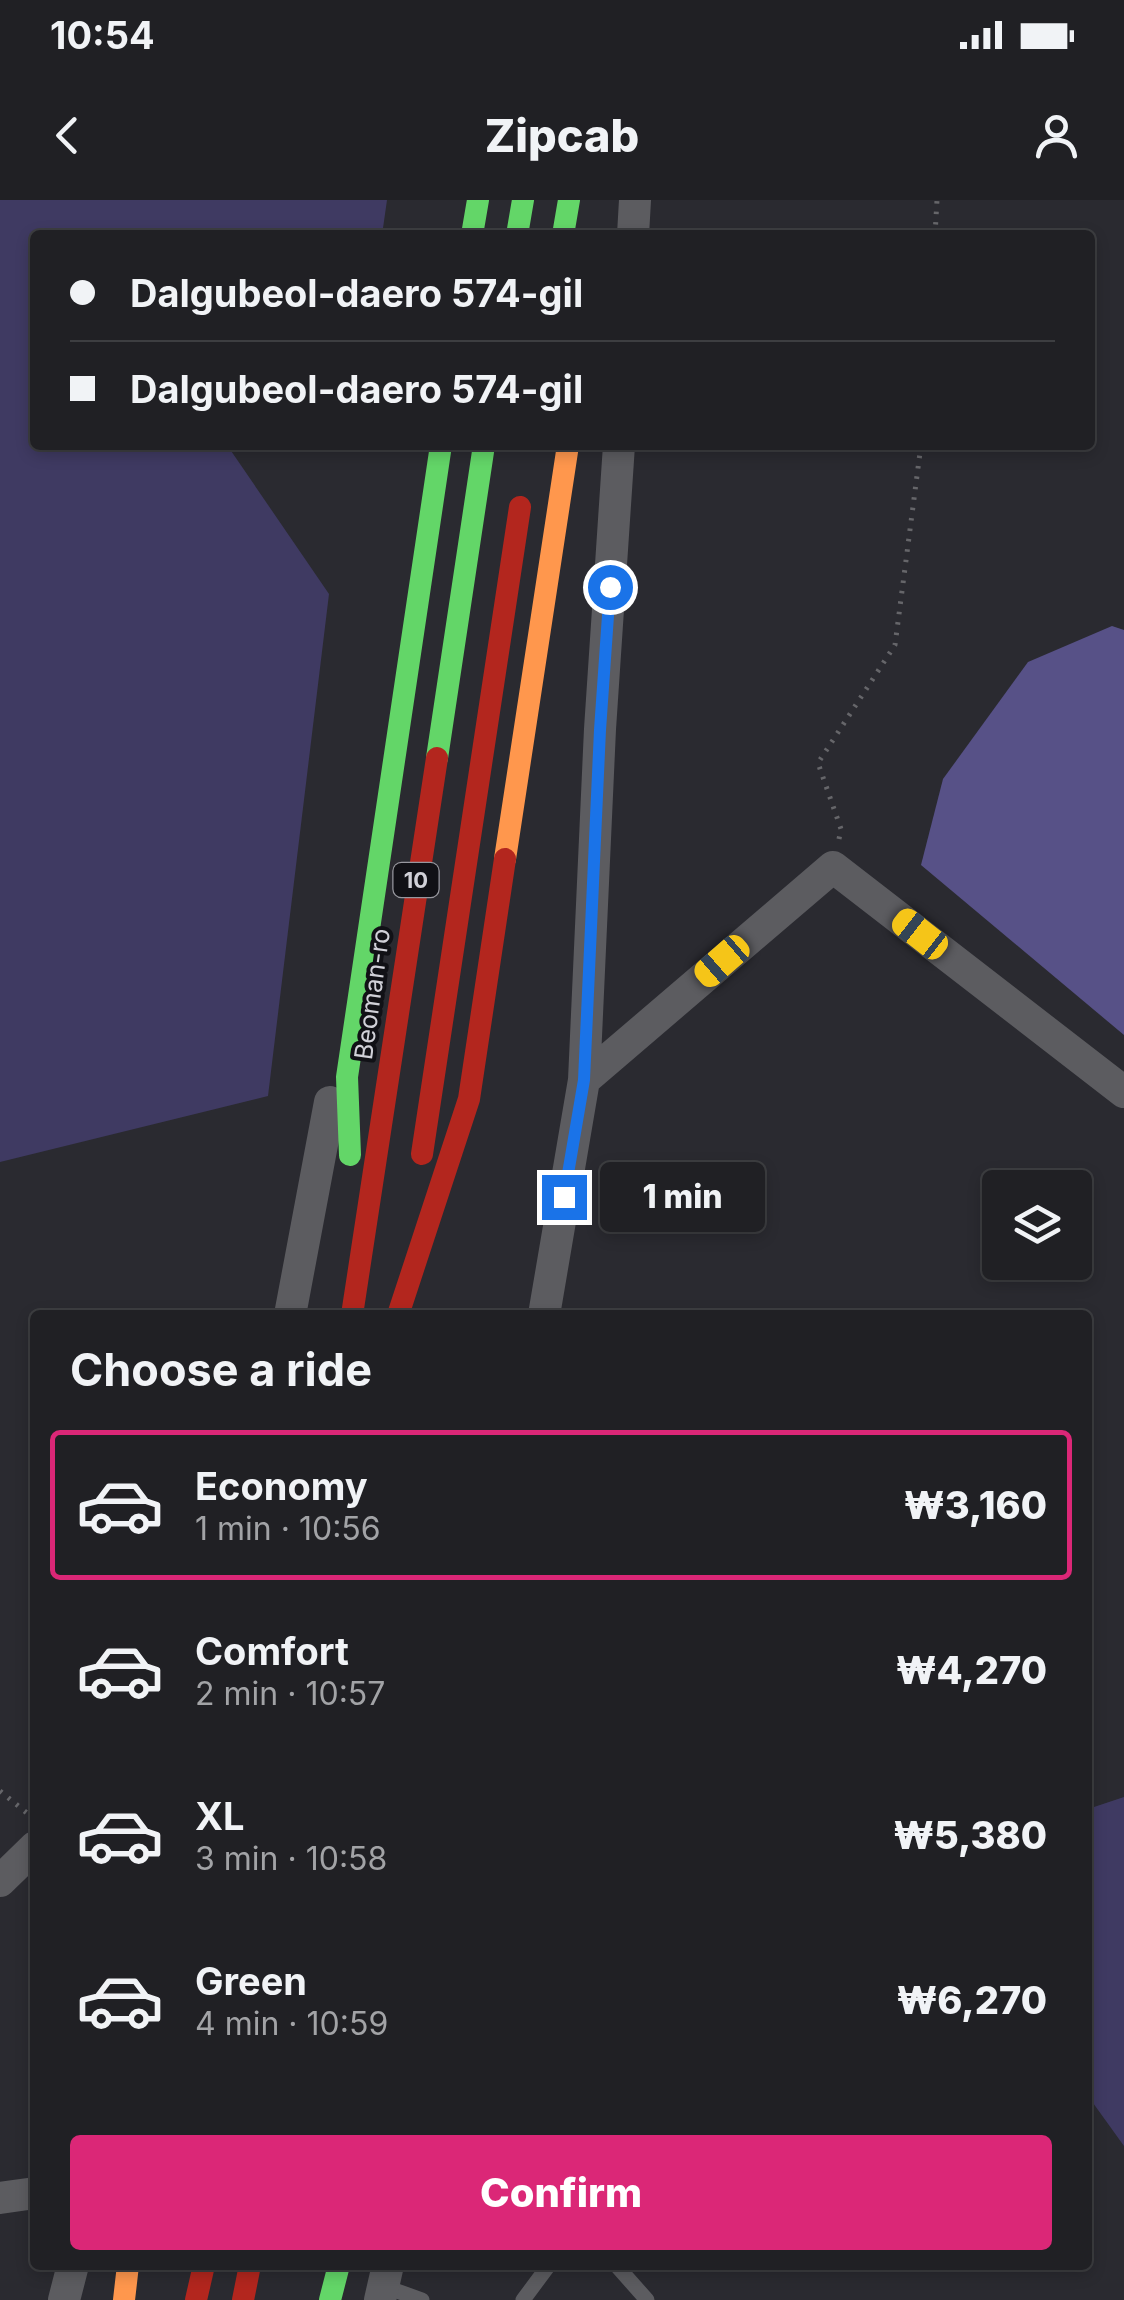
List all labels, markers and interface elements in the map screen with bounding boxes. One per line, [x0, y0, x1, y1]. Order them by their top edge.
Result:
text: 10:54 [50, 12, 155, 58]
icon: back [40, 108, 95, 163]
text: Zipcab [485, 108, 639, 163]
icon: person [1029, 108, 1084, 163]
text: Dalgubeol-daero 574-gil [130, 270, 583, 316]
text: Dalgubeol-daero 574-gil [130, 366, 583, 412]
route start [588, 565, 633, 610]
road number: 10 [394, 863, 438, 897]
car [887, 904, 953, 964]
street label: Beoman-ro [348, 926, 396, 1062]
car [690, 930, 754, 992]
callout: 1 min [599, 1162, 764, 1232]
map controls [982, 1170, 1092, 1280]
button: layers [982, 1170, 1092, 1280]
route end [542, 1175, 587, 1220]
text: 1 min [642, 1177, 723, 1216]
text: Choose a ride [70, 1342, 372, 1397]
icon: car [75, 1460, 165, 1550]
text: Economy [195, 1463, 368, 1509]
text: ₩3,160 [904, 1482, 1047, 1528]
text: 1 min · 10:56 [195, 1509, 381, 1548]
icon: car [75, 1625, 165, 1715]
text: Comfort [195, 1628, 349, 1674]
text: ₩4,270 [896, 1647, 1047, 1693]
text: 2 min · 10:57 [195, 1674, 385, 1713]
icon: car [75, 1790, 165, 1880]
text: XL [195, 1793, 245, 1839]
text: ₩5,380 [893, 1812, 1047, 1858]
text: 3 min · 10:58 [195, 1839, 387, 1878]
icon: car [75, 1955, 165, 2045]
text: Green [195, 1958, 307, 2004]
text: ₩6,270 [896, 1977, 1047, 2023]
text: 4 min · 10:59 [195, 2004, 388, 2043]
button: Confirm [70, 2135, 1052, 2250]

